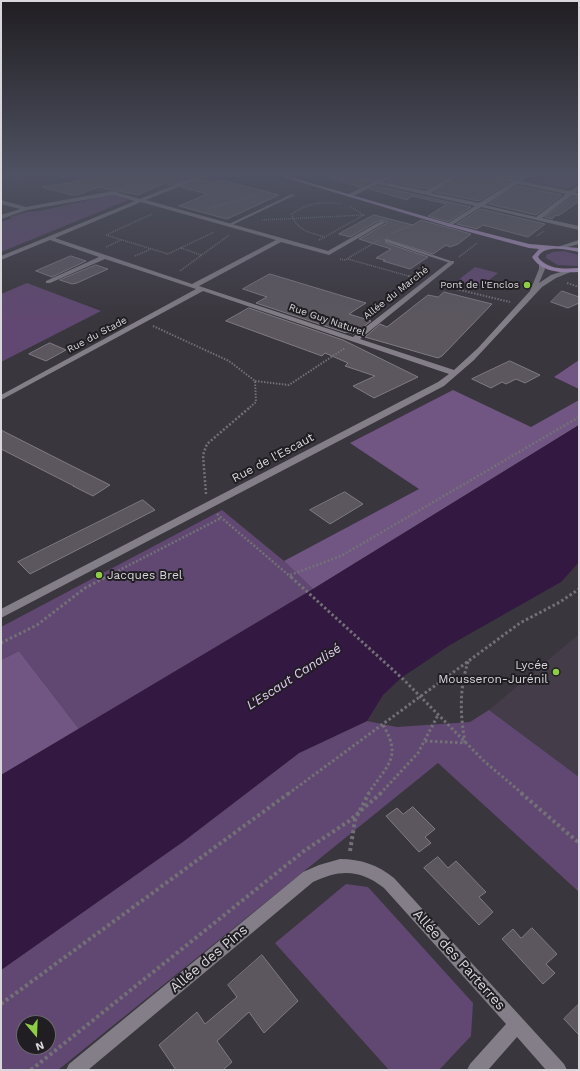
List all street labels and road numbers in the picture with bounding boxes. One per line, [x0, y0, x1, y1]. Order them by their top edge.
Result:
street label: Allée du Marché [361, 264, 431, 322]
street label: Rue Guy Naturel [287, 301, 367, 339]
street label: Rue du Stade [65, 314, 129, 356]
street label: Rue de l'Escaut [229, 430, 317, 486]
street label: Allée des Parterres [409, 906, 509, 1014]
street label: Allée des Pins [167, 922, 251, 996]

